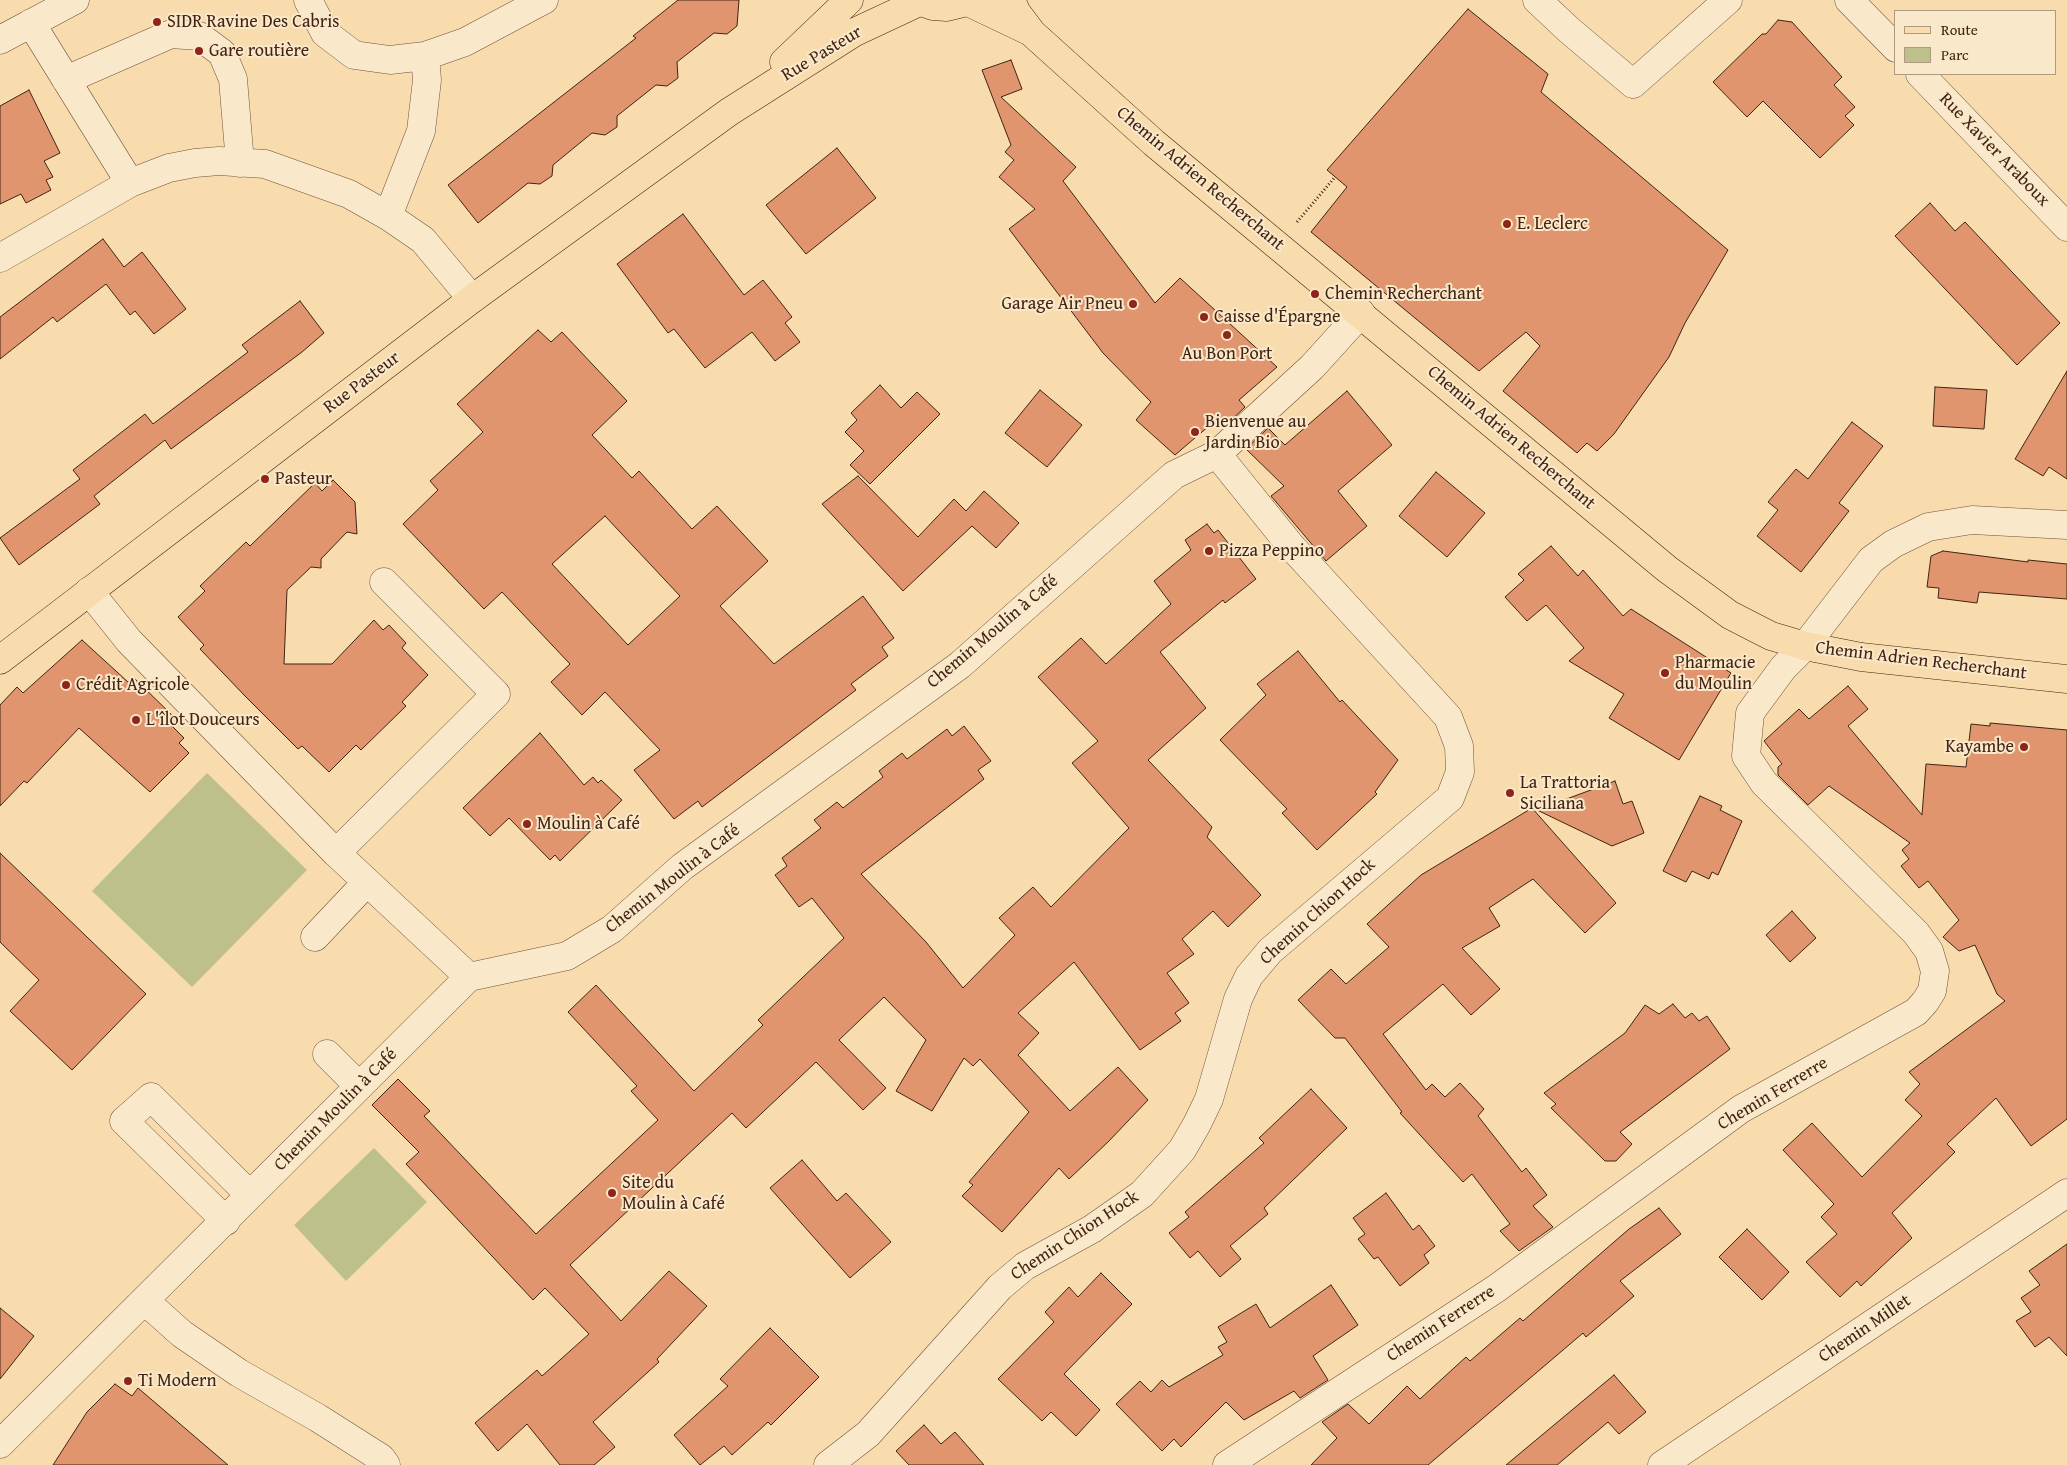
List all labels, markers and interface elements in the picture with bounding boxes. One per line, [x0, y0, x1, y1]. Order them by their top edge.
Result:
legend [1894, 10, 2057, 75]
place label: SIDR Ravine Des Cabris [167, 11, 339, 33]
marker: SIDR Ravine Des Cabris [151, 16, 163, 28]
text: Route [1941, 19, 1978, 40]
street label: Rue Pasteur [778, 22, 866, 86]
place label: Gare routière [209, 40, 309, 62]
text: Parc [1941, 44, 1969, 65]
marker: Gare routière [193, 45, 205, 57]
street label: Rue Xavier Araboux [1934, 89, 2054, 211]
street label: Chemin Adrien Recherchant [1112, 102, 1288, 256]
place label: E. Leclerc [1517, 213, 1588, 235]
marker: E. Leclerc [1501, 218, 1513, 230]
place label: Chemin Recherchant [1325, 283, 1482, 305]
marker: Chemin Recherchant [1309, 288, 1321, 300]
place label: Garage Air Pneu [1001, 293, 1123, 315]
marker: Garage Air Pneu [1127, 298, 1139, 310]
place label: Caisse d'Épargne [1214, 306, 1341, 328]
marker: Caisse d'Épargne [1198, 311, 1210, 323]
marker: Au Bon Port [1221, 329, 1233, 341]
place label: Au Bon Port [1182, 343, 1272, 365]
street label: Rue Pasteur [320, 347, 404, 419]
street label: Chemin Adrien Recherchant [1423, 361, 1599, 515]
place label: Bienvenue au Jardin Bio [1205, 411, 1306, 454]
marker: Bienvenue au Jardin Bio [1189, 426, 1201, 438]
place label: Pasteur [275, 468, 332, 490]
marker: Pasteur [259, 473, 271, 485]
place label: Pizza Peppino [1219, 540, 1324, 562]
marker: Pizza Peppino [1203, 545, 1215, 557]
street label: Chemin Moulin à Café [923, 571, 1063, 693]
street label: Chemin Adrien Recherchant [1814, 637, 2028, 685]
place label: Pharmacie du Moulin [1675, 652, 1755, 694]
marker: Pharmacie du Moulin [1659, 667, 1671, 679]
place label: Crédit Agricole [76, 674, 190, 696]
marker: Crédit Agricole [60, 679, 72, 691]
place label: L'îlot Douceurs [146, 709, 260, 731]
marker: L'îlot Douceurs [130, 714, 142, 726]
place label: Kayambe [1945, 736, 2014, 758]
marker: Kayambe [2018, 741, 2030, 753]
place label: La Trattoria Siciliana [1520, 772, 1610, 814]
marker: La Trattoria Siciliana [1504, 787, 1516, 799]
place label: Moulin à Café [537, 813, 640, 835]
marker: Moulin à Café [521, 818, 533, 830]
street label: Chemin Moulin à Café [601, 820, 745, 938]
street label: Chemin Chion Hock [1256, 854, 1380, 970]
street label: Chemin Moulin à Café [270, 1044, 402, 1176]
street label: Chemin Ferrerre [1714, 1053, 1832, 1135]
place label: Site du Moulin à Café [622, 1172, 725, 1214]
marker: Site du Moulin à Café [606, 1187, 618, 1199]
street label: Chemin Chion Hock [1007, 1187, 1143, 1285]
street label: Chemin Ferrerre [1383, 1281, 1499, 1367]
street label: Chemin Millet [1815, 1290, 1915, 1368]
place label: Ti Modern [138, 1370, 217, 1392]
marker: Ti Modern [122, 1375, 134, 1387]

